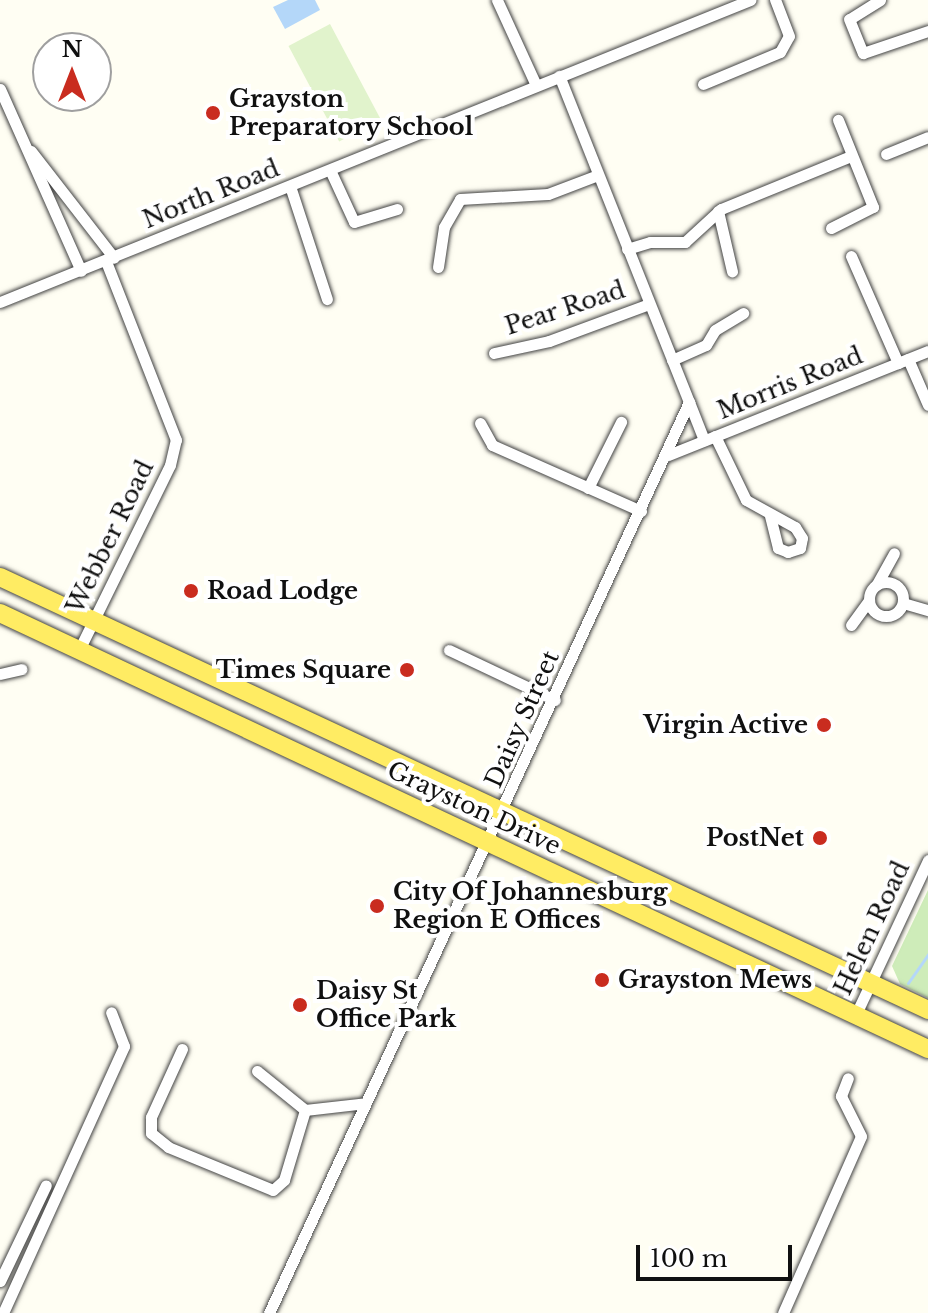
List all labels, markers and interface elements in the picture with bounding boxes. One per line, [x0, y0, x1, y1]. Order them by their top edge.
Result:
north arrow [32, 32, 112, 112]
text: N [62, 36, 82, 63]
place label: Grayston Preparatory School [229, 85, 474, 141]
marker: Grayston Preparatory School [204, 104, 222, 122]
street label: North Road [139, 154, 283, 234]
street label: Pear Road [501, 275, 629, 341]
street label: Morris Road [713, 341, 867, 425]
street label: Webber Road [60, 455, 160, 619]
place label: Road Lodge [207, 577, 358, 605]
marker: Road Lodge [182, 582, 200, 600]
street label: Daisy Street [479, 646, 565, 792]
place label: Times Square [216, 656, 391, 684]
marker: Times Square [398, 661, 416, 679]
place label: Virgin Active [643, 711, 808, 739]
marker: Virgin Active [815, 716, 833, 734]
street label: Grayston Drive [383, 755, 565, 861]
place label: PostNet [706, 824, 804, 852]
marker: PostNet [811, 829, 829, 847]
street label: Helen Road [828, 857, 916, 999]
place label: City Of Johannesburg Region E Offices [393, 878, 668, 934]
marker: City Of Johannesburg Region E Offices [368, 897, 386, 915]
place label: Grayston Mews [618, 966, 812, 994]
marker: Grayston Mews [593, 971, 611, 989]
place label: Daisy St Office Park [316, 977, 456, 1033]
marker: Daisy St Office Park [291, 996, 309, 1014]
scale bar [640, 1229, 796, 1279]
text: 100 m [650, 1244, 728, 1273]

